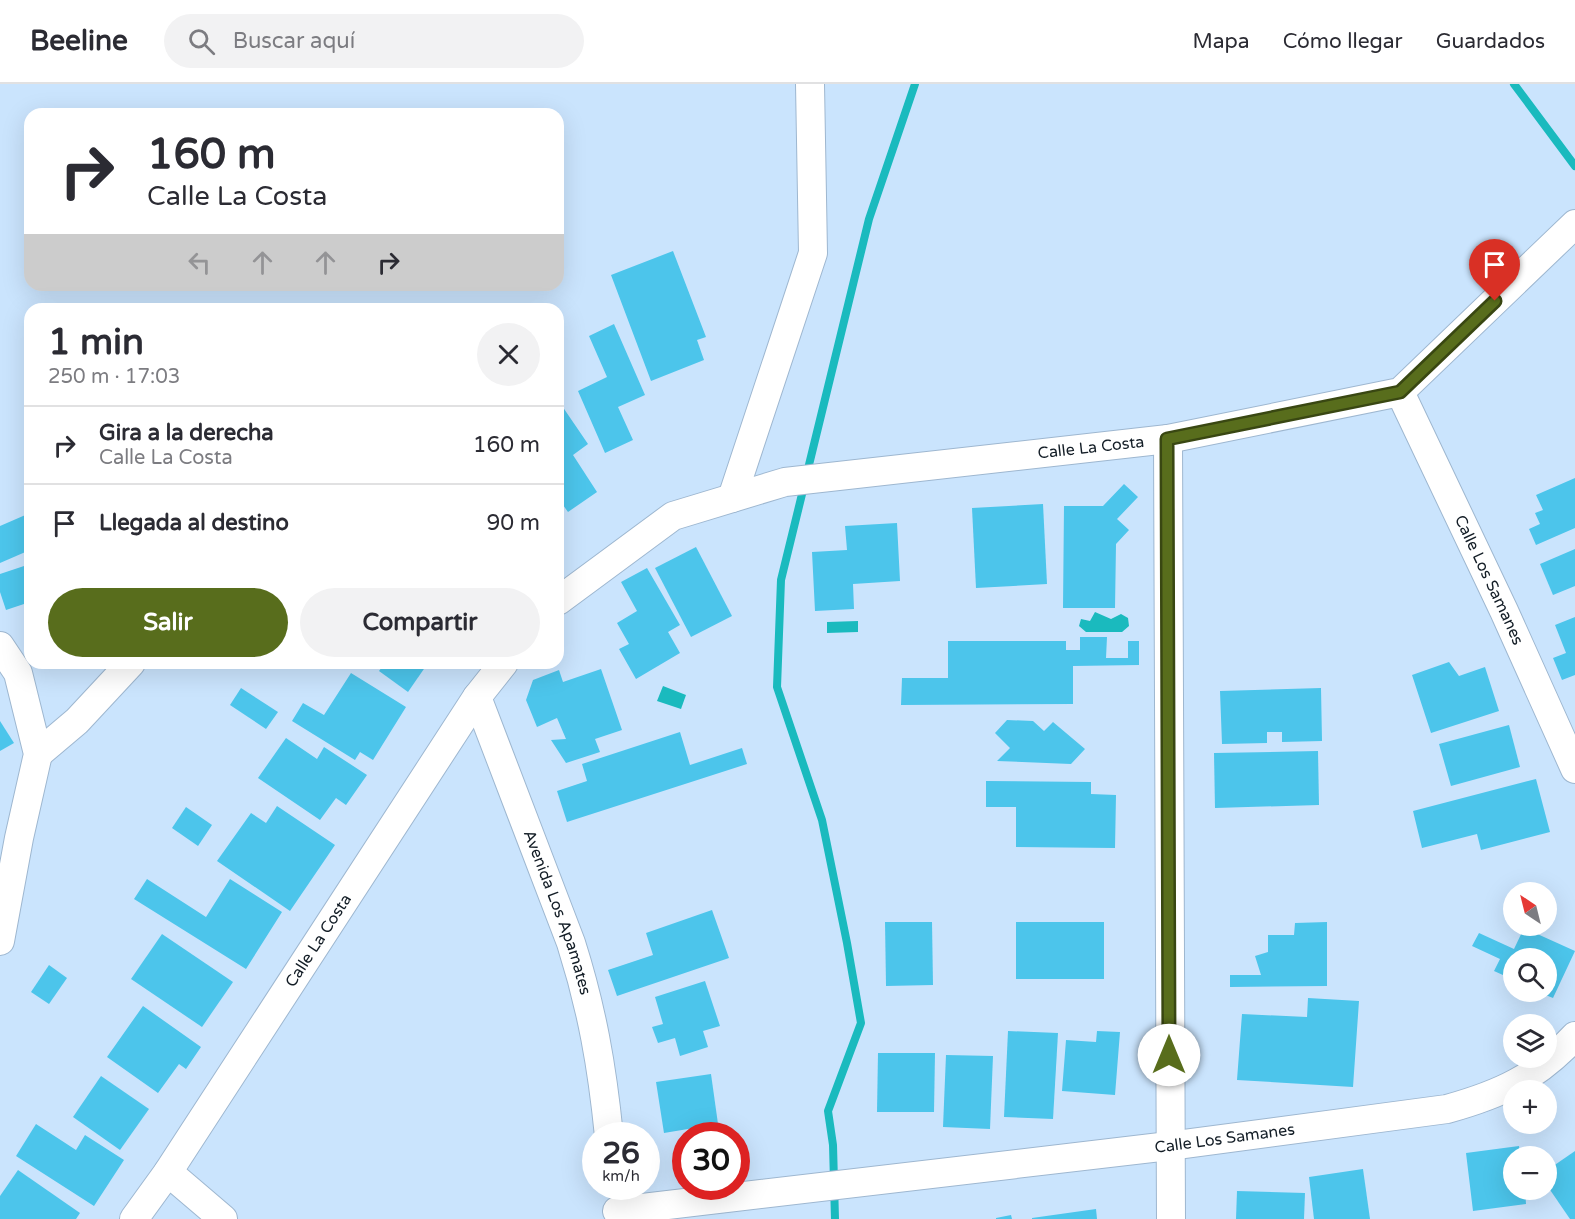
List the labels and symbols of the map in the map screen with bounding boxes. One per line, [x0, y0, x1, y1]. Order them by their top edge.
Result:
pin [1469, 239, 1520, 301]
street label: Calle La Costa [1037, 432, 1145, 464]
street label: Calle Los Samanes [1450, 512, 1528, 648]
street label: Avenida Los Apamates [519, 827, 595, 997]
north arrow [1503, 882, 1557, 936]
street label: Calle La Costa [281, 890, 356, 991]
position arrow [1137, 1023, 1201, 1087]
street label: Calle Los Samanes [1154, 1119, 1296, 1158]
speed limit sign: 30 [672, 1122, 750, 1200]

